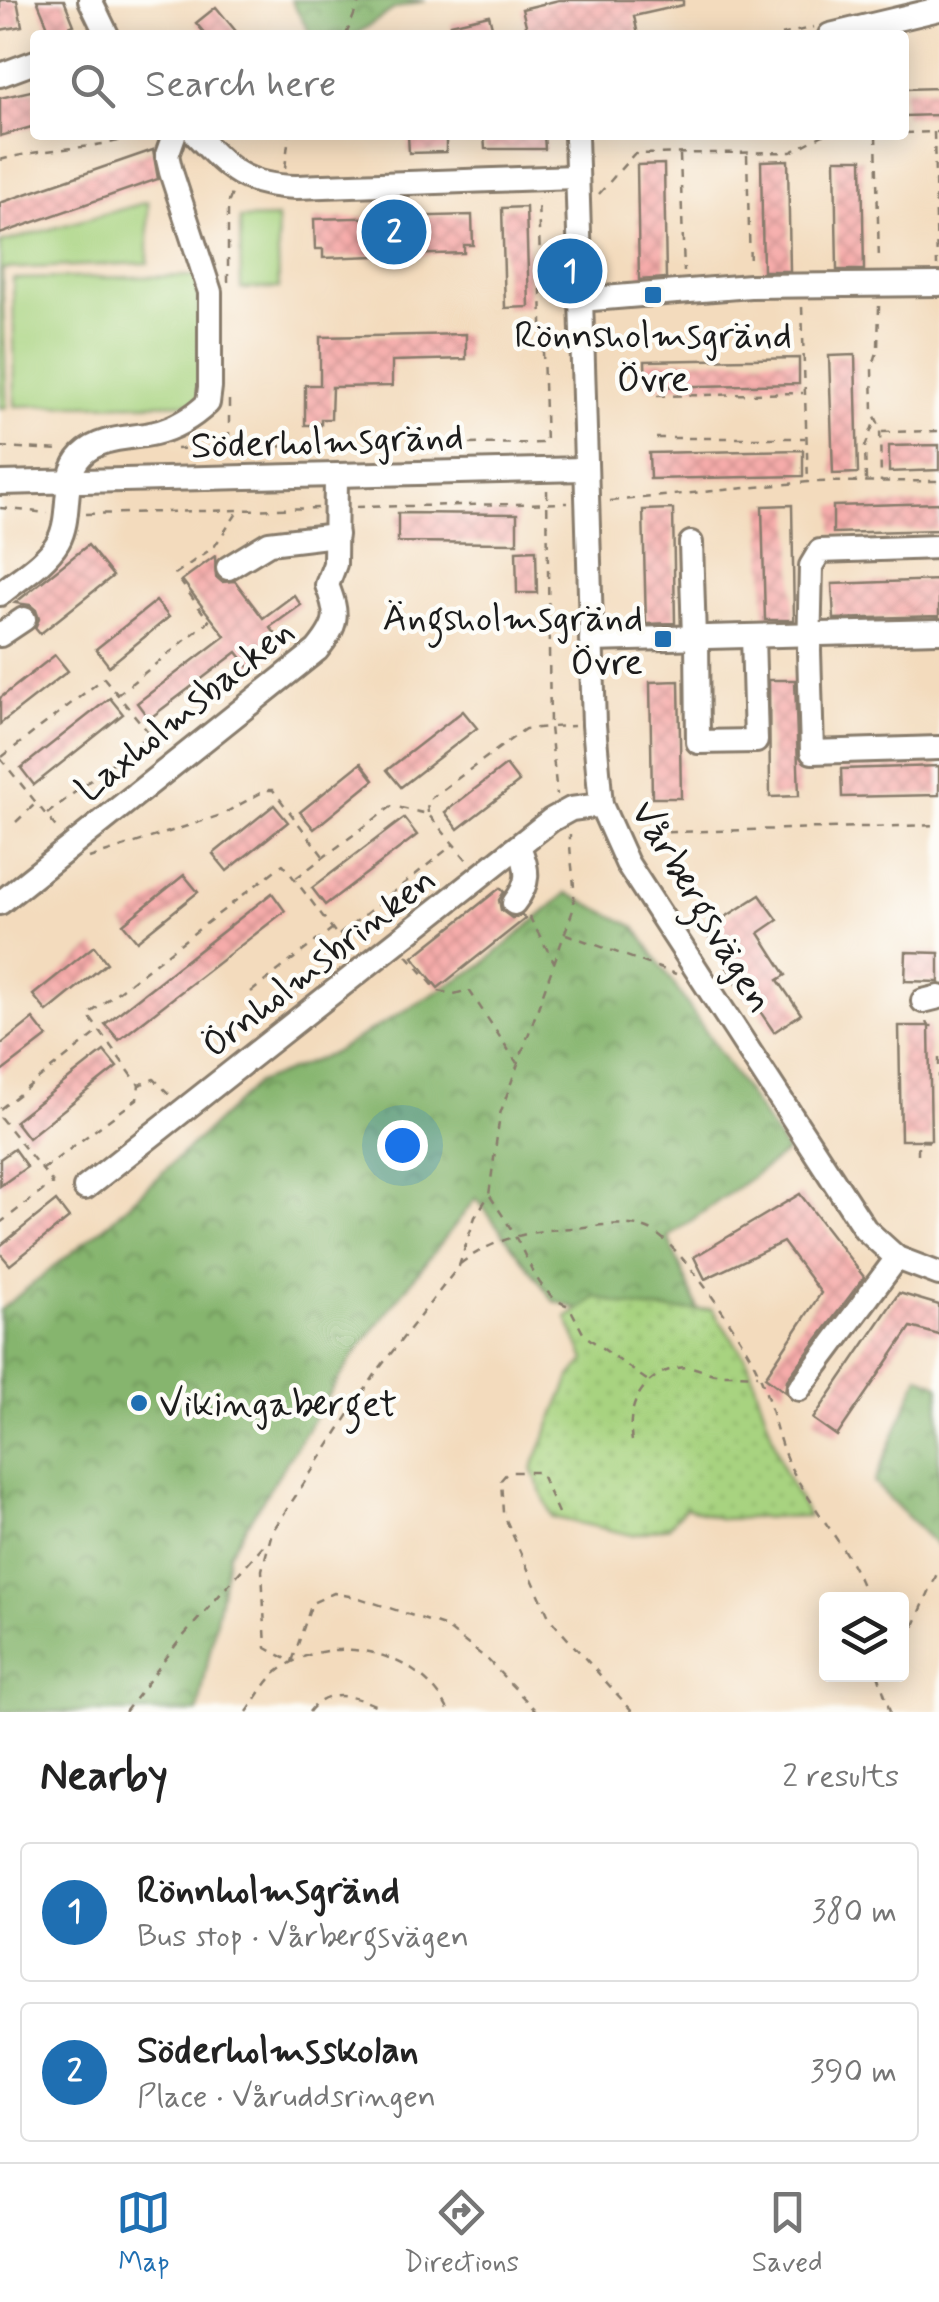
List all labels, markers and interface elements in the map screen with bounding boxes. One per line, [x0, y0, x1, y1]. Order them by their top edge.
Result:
search box [30, 30, 909, 140]
icon: search [65, 58, 120, 113]
text: Search here [145, 61, 336, 110]
pin: 2 [362, 194, 426, 270]
pin: 1 [538, 234, 602, 308]
marker: Rönnsholmsgränd Övre [642, 284, 664, 306]
place label: Rönnsholmsgränd Övre [514, 312, 792, 405]
street label: Söderholmsgränd [190, 413, 464, 472]
place label: Ängsholmsgränd Övre [383, 595, 643, 688]
street label: Laxholmsbacken [66, 608, 305, 814]
marker: Ängsholmsgränd Övre [652, 628, 674, 650]
street label: Vårbergsvägen [615, 792, 784, 1025]
street label: Örnholmsbrinken [192, 856, 447, 1070]
your location [377, 1120, 428, 1171]
place label: Vikingaberget [159, 1381, 397, 1434]
marker: Vikingaberget [128, 1392, 150, 1414]
map controls [819, 1592, 909, 1682]
button: layers [819, 1592, 909, 1682]
text: Nearby [40, 1750, 168, 1805]
text: 2 results [782, 1756, 899, 1798]
text: Rönnholmsgränd [137, 1867, 400, 1916]
text: 1 [67, 1891, 82, 1933]
text: 380 m [812, 1891, 897, 1933]
text: Bus stop · Vårbergsvägen [137, 1916, 469, 1958]
text: Söderholmsskolan [137, 2027, 419, 2076]
text: 2 [67, 2051, 82, 2093]
text: 390 m [810, 2051, 897, 2093]
text: Place · Våruddsringen [137, 2076, 436, 2118]
tab: Map [116, 2185, 171, 2282]
tab: Directions [404, 2185, 519, 2282]
tab: Saved [752, 2185, 823, 2282]

